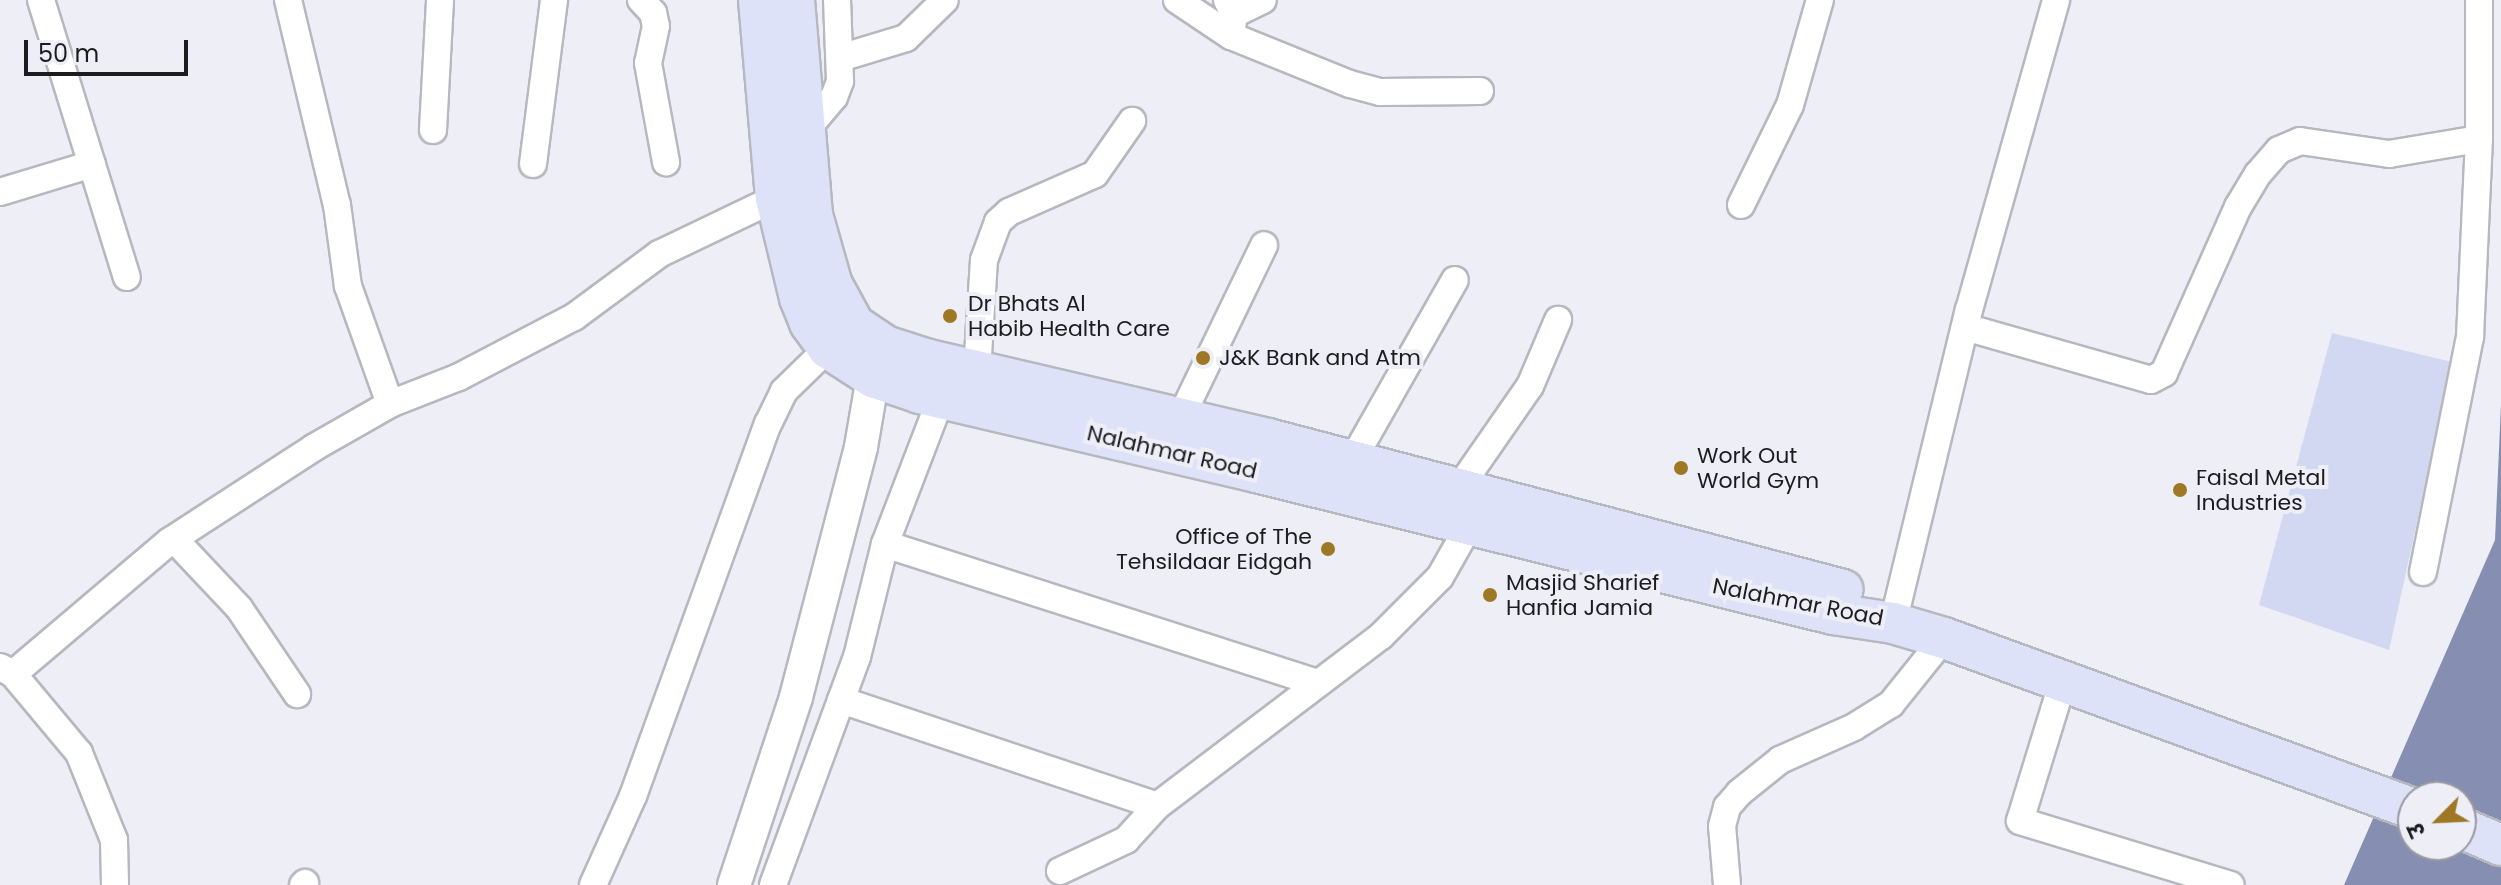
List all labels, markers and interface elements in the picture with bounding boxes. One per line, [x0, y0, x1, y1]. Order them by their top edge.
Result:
scale bar [28, 24, 192, 74]
text: 50 m [38, 37, 99, 70]
place label: Dr Bhats Al Habib Health Care [968, 290, 1170, 342]
marker: Dr Bhats Al Habib Health Care [939, 305, 961, 327]
place label: J&K Bank and Atm [1219, 345, 1421, 371]
marker: J&K Bank and Atm [1194, 349, 1212, 367]
street label: Nalahmar Road [1084, 420, 1260, 484]
place label: Work Out World Gym [1697, 442, 1819, 494]
marker: Work Out World Gym [1672, 459, 1690, 477]
place label: Faisal Metal Industries [2196, 464, 2326, 516]
marker: Faisal Metal Industries [2171, 481, 2189, 499]
place label: Office of The Tehsildaar Eidgah [1116, 523, 1312, 574]
marker: Office of The Tehsildaar Eidgah [1319, 540, 1337, 558]
place label: Masjid Sharief Hanfia Jamia [1506, 569, 1659, 620]
street label: Nalahmar Road [1710, 572, 1886, 632]
marker: Masjid Sharief Hanfia Jamia [1481, 586, 1499, 604]
north arrow [2397, 781, 2477, 861]
text: उ [2400, 818, 2433, 842]

